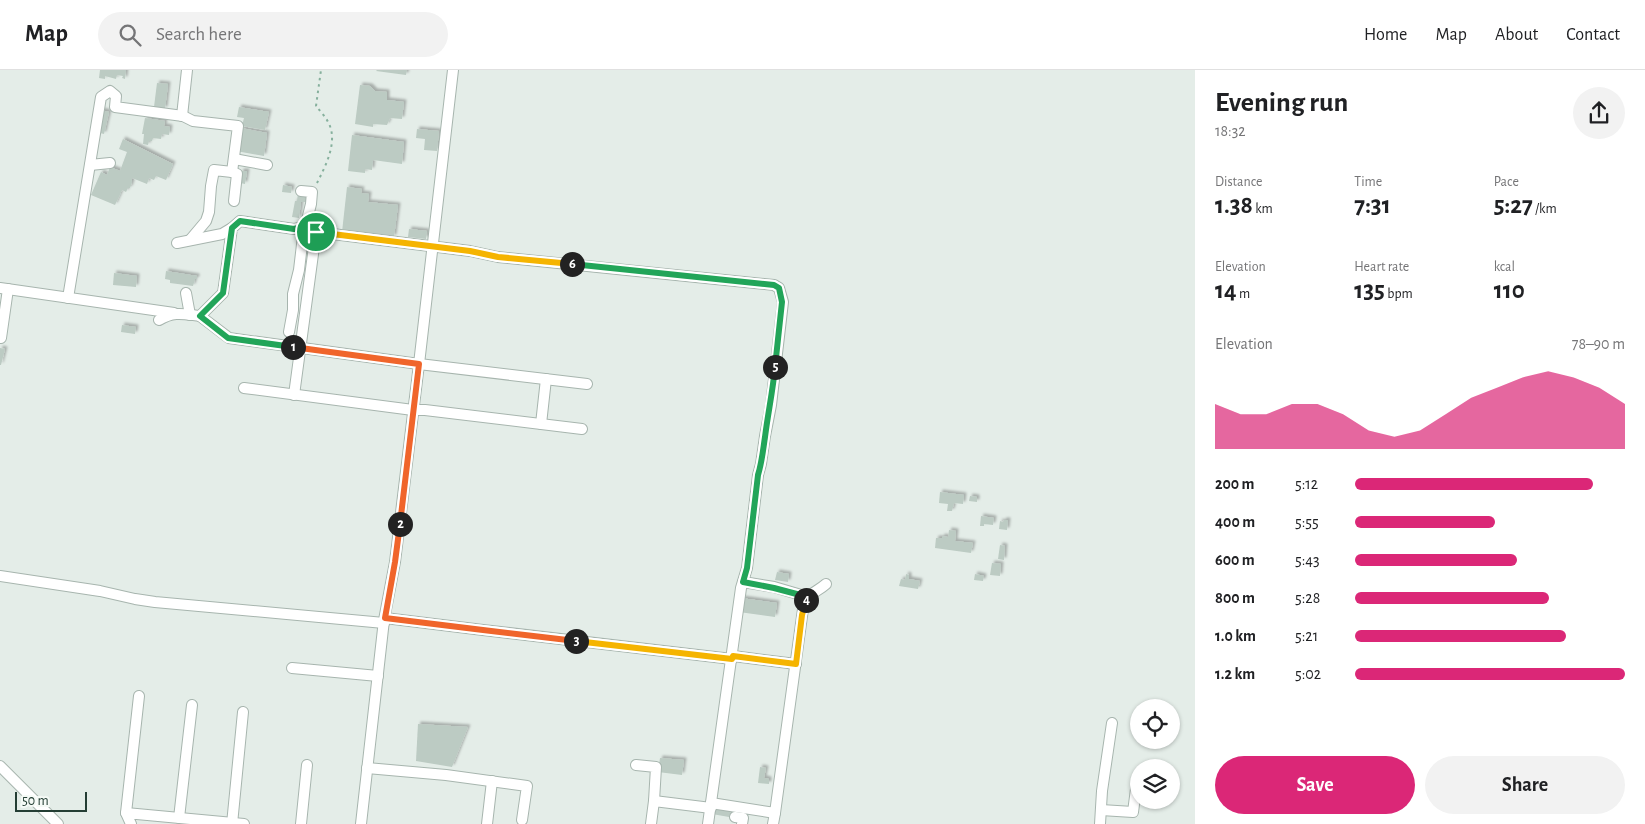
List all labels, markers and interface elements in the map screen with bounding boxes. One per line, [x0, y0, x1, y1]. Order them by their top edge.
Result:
search box [98, 12, 448, 57]
icon: search [116, 21, 144, 49]
text: Map [25, 22, 68, 46]
text: Search here [156, 25, 242, 44]
text: Home [1364, 26, 1407, 44]
text: Map [1435, 26, 1467, 44]
text: About [1495, 26, 1538, 44]
text: Contact [1566, 26, 1620, 44]
button: share [1573, 87, 1625, 139]
text: Evening run [1215, 89, 1348, 117]
text: 18:32 [1215, 123, 1246, 139]
text: Distance [1215, 175, 1262, 189]
text: Time [1354, 175, 1382, 189]
text: Pace [1494, 175, 1519, 189]
text: 1.38 [1215, 193, 1253, 218]
text: 7:31 [1354, 193, 1391, 218]
text: 5:27 [1494, 193, 1533, 218]
text: km [1253, 202, 1273, 216]
text: /km [1533, 202, 1557, 216]
pin [295, 211, 337, 253]
icon: arrive [302, 218, 330, 246]
pin: 6 [560, 252, 584, 276]
text: 6 [569, 257, 576, 271]
text: Elevation [1215, 260, 1266, 274]
text: Heart rate [1354, 260, 1409, 274]
text: kcal [1494, 260, 1515, 274]
text: 14 [1215, 278, 1237, 303]
text: 135 [1354, 278, 1385, 303]
text: 110 [1494, 278, 1525, 303]
text: m [1237, 287, 1250, 301]
text: bpm [1385, 287, 1413, 301]
pin: 1 [280, 334, 306, 360]
text: Elevation [1215, 336, 1273, 352]
text: 78–90 m [1572, 336, 1625, 352]
text: 1 [291, 340, 296, 354]
pin: 5 [762, 354, 788, 380]
text: 5 [772, 360, 779, 374]
text: 200 m [1215, 476, 1255, 492]
text: 5:12 [1295, 476, 1318, 492]
pin: 2 [388, 512, 412, 536]
text: 400 m [1215, 514, 1255, 530]
text: 5:55 [1295, 514, 1319, 530]
text: 2 [397, 517, 404, 531]
text: 600 m [1215, 552, 1255, 568]
text: 5:43 [1295, 552, 1320, 568]
pin: 4 [794, 588, 818, 612]
text: 800 m [1215, 590, 1255, 606]
text: 5:28 [1295, 590, 1320, 606]
text: 4 [803, 593, 810, 607]
pin: 3 [564, 628, 588, 654]
text: 1.0 km [1215, 628, 1256, 644]
text: 5:21 [1295, 628, 1318, 644]
text: 3 [573, 634, 580, 648]
text: 1.2 km [1215, 666, 1255, 682]
text: 5:02 [1295, 666, 1321, 682]
map controls [1130, 699, 1180, 809]
button: locate [1130, 699, 1180, 749]
button: Save [1215, 756, 1415, 814]
button: Share [1425, 756, 1625, 814]
button: layers [1130, 759, 1180, 809]
scale bar [15, 789, 88, 812]
text: 50 m [22, 794, 49, 808]

